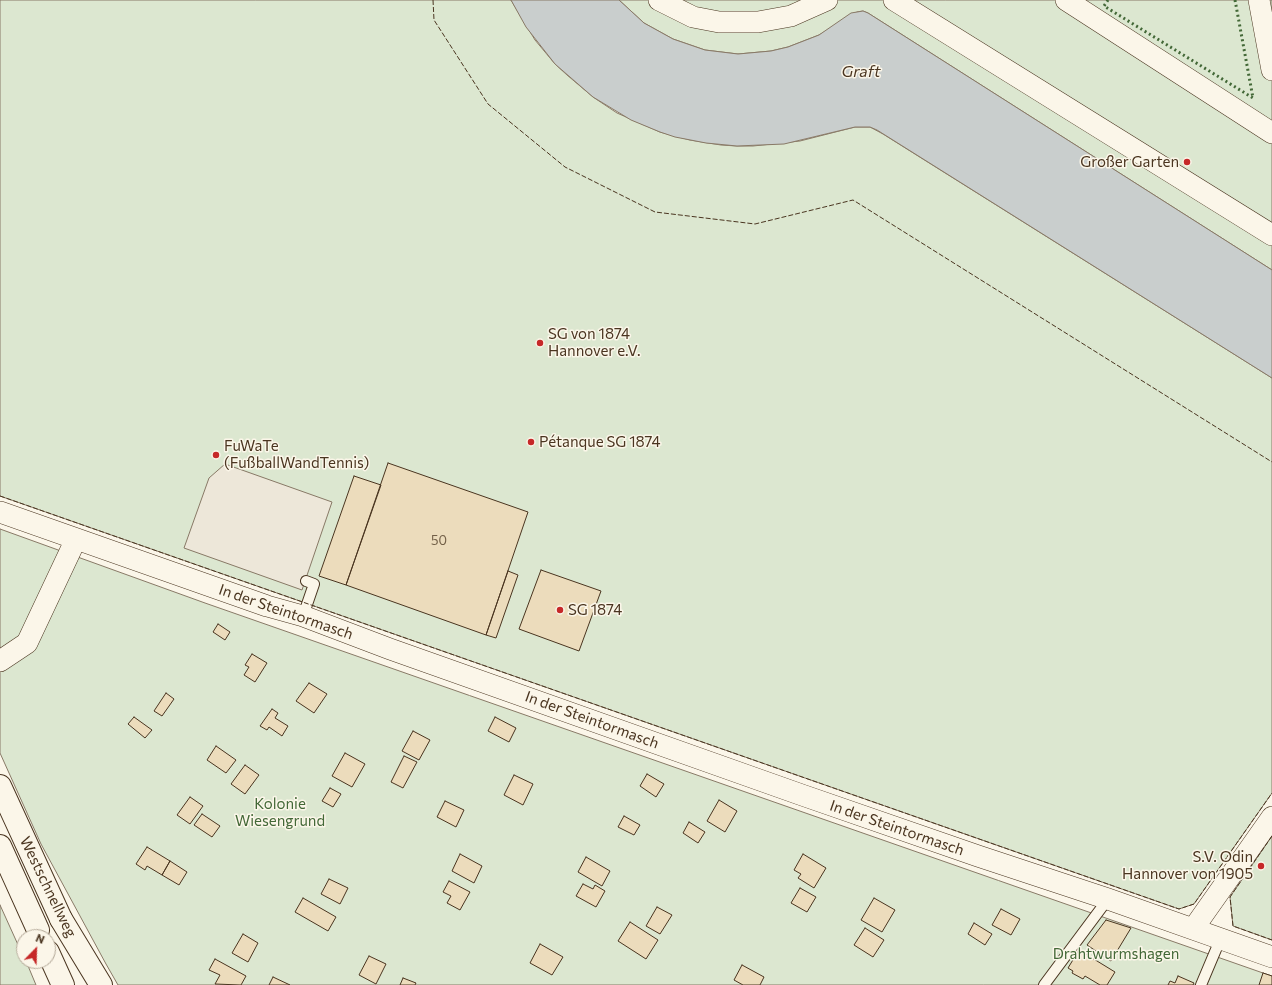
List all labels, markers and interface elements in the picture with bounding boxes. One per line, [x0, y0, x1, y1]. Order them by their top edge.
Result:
water label: Graft [841, 62, 881, 82]
place label: Großer Garten [1080, 153, 1179, 171]
marker: Großer Garten [1182, 157, 1192, 167]
place label: SG von 1874 Hannover e.V. [548, 325, 641, 360]
marker: SG von 1874 Hannover e.V. [535, 338, 545, 348]
place label: Pétanque SG 1874 [539, 433, 661, 451]
place label: FuWaTe (FußballWandTennis) [224, 437, 369, 472]
marker: Pétanque SG 1874 [526, 437, 536, 447]
marker: FuWaTe (FußballWandTennis) [211, 450, 221, 460]
house number: 50 [431, 533, 447, 549]
street label: In der Steintormasch [216, 581, 356, 643]
place label: SG 1874 [568, 601, 622, 619]
marker: SG 1874 [555, 605, 565, 615]
street label: In der Steintormasch [523, 687, 661, 753]
park label: Kolonie Wiesengrund [235, 795, 325, 830]
street label: In der Steintormasch [827, 797, 967, 859]
street label: Westschnellweg [16, 834, 80, 940]
place label: S.V. Odin Hannover von 1905 [1122, 848, 1253, 883]
marker: S.V. Odin Hannover von 1905 [1256, 861, 1266, 871]
north arrow [16, 929, 56, 969]
text: N [34, 931, 47, 946]
park label: Drahtwurmshagen [1053, 945, 1179, 963]

